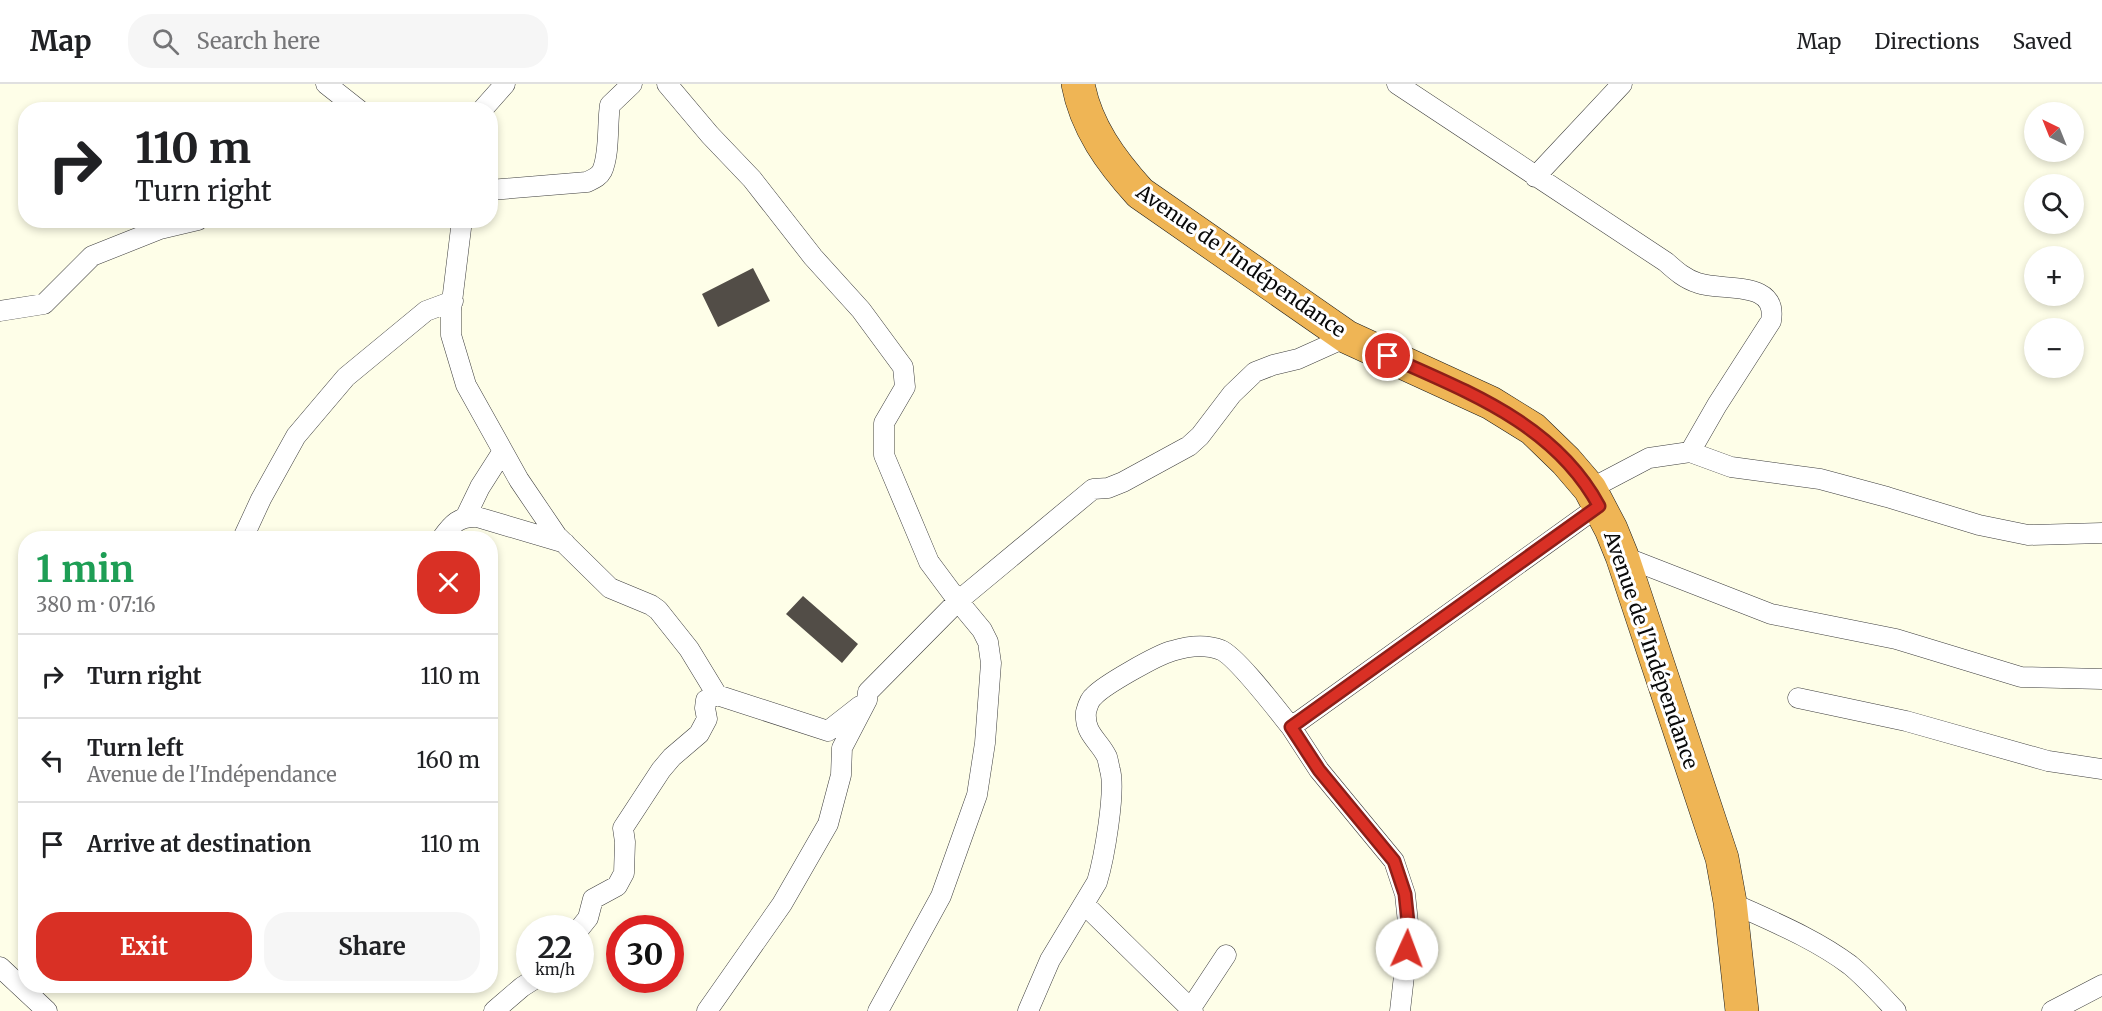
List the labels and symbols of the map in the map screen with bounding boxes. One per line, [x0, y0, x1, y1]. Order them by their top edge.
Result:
north arrow [2024, 102, 2084, 162]
street label: Avenue de l'Indépendance [1131, 178, 1351, 342]
pin [1362, 330, 1413, 381]
street label: Avenue de l'Indépendance [1599, 527, 1704, 772]
speed limit sign: 30 [606, 915, 684, 993]
position arrow [1375, 917, 1439, 981]

